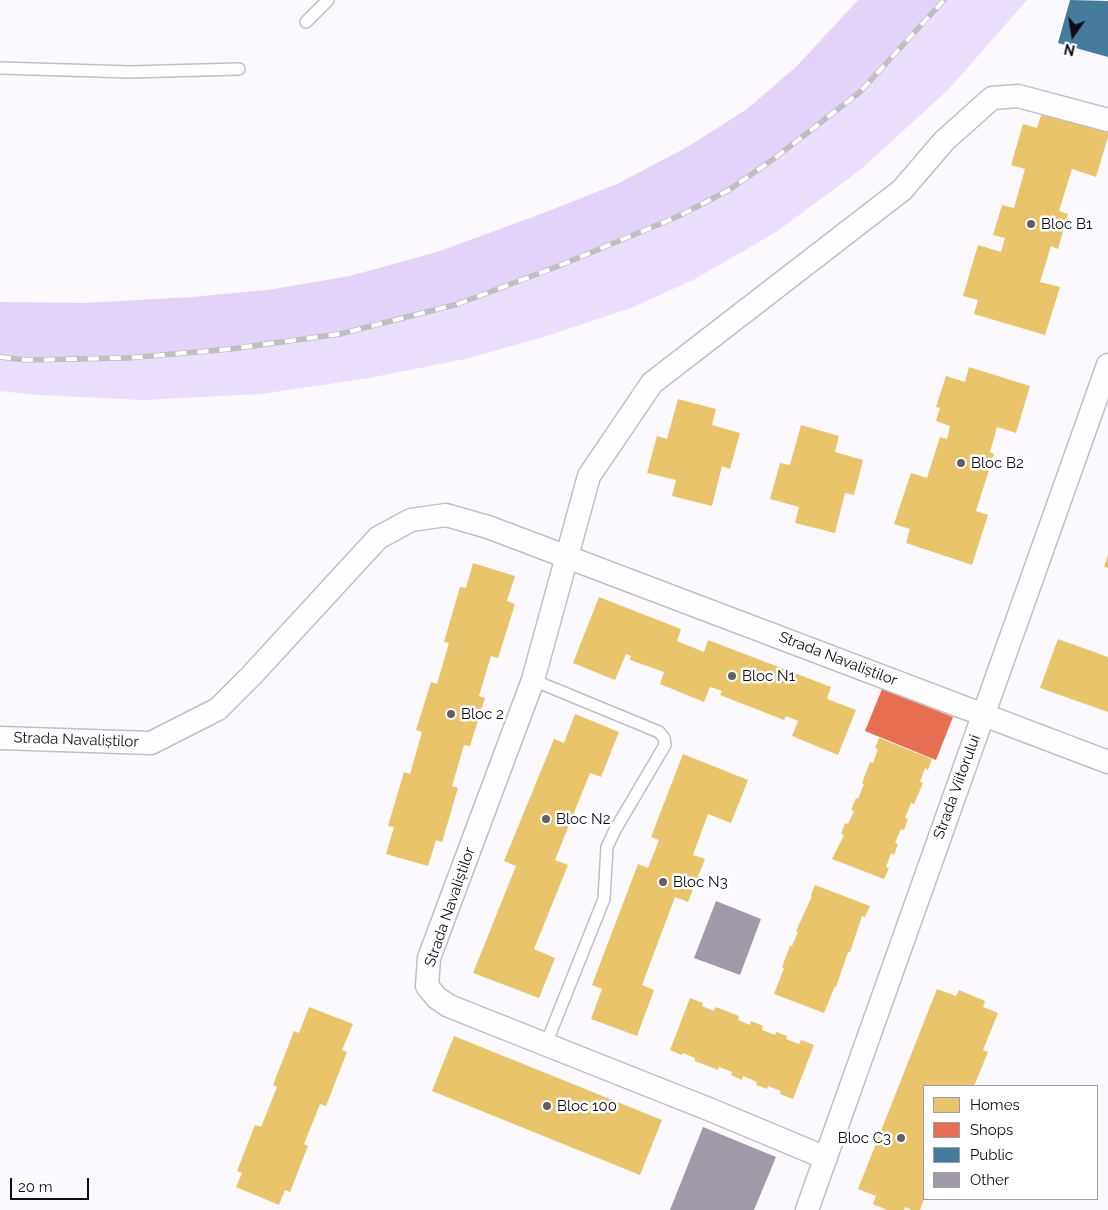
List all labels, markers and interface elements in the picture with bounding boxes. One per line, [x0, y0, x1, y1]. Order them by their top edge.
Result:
north arrow [1048, 10, 1098, 60]
text: N [1063, 41, 1077, 59]
place label: Bloc B1 [1041, 215, 1092, 233]
marker: Bloc B1 [1025, 218, 1037, 230]
place label: Bloc B2 [971, 454, 1024, 472]
marker: Bloc B2 [955, 457, 967, 469]
street label: Strada Navaliștilor [776, 628, 900, 690]
place label: Bloc N1 [742, 667, 795, 685]
marker: Bloc N1 [726, 670, 738, 682]
place label: Bloc 2 [461, 705, 504, 723]
marker: Bloc 2 [445, 708, 457, 720]
street label: Strada Navaliștilor [13, 729, 139, 751]
street label: Strada Viitorului [930, 732, 984, 842]
place label: Bloc N2 [556, 810, 610, 828]
marker: Bloc N2 [540, 813, 552, 825]
street label: Strada Navaliștilor [421, 845, 479, 969]
place label: Bloc N3 [673, 873, 728, 891]
marker: Bloc N3 [657, 876, 669, 888]
legend [923, 1085, 1098, 1200]
text: Homes [970, 1096, 1020, 1114]
place label: Bloc 100 [557, 1097, 617, 1115]
marker: Bloc 100 [541, 1100, 553, 1112]
text: Shops [970, 1121, 1013, 1139]
place label: Bloc C3 [838, 1129, 891, 1147]
marker: Bloc C3 [895, 1132, 907, 1144]
text: Public [970, 1146, 1013, 1164]
scale bar [12, 1168, 91, 1200]
text: Other [970, 1171, 1009, 1189]
text: 20 m [18, 1178, 53, 1196]

